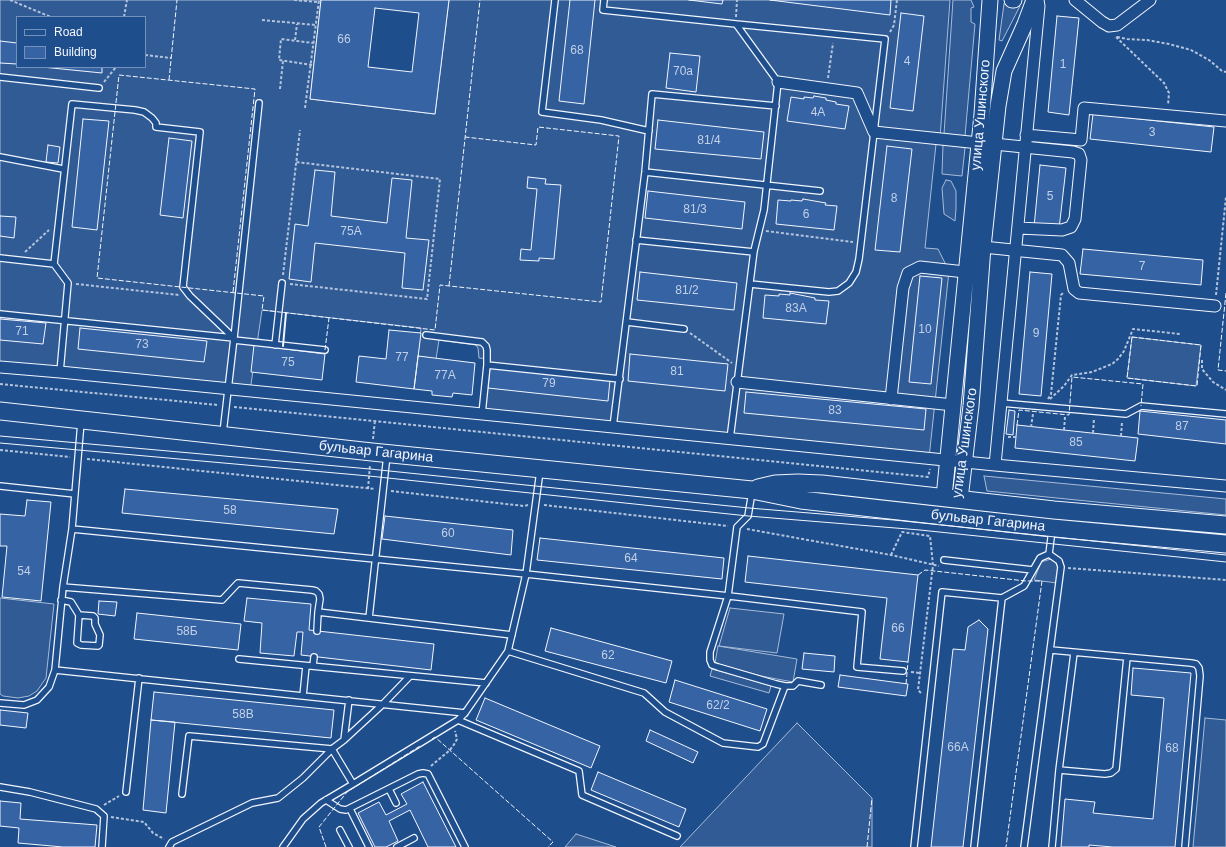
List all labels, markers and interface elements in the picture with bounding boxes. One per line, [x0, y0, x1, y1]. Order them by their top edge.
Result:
legend [16, 16, 146, 68]
text: Road [54, 25, 83, 39]
house number: 66 [337, 33, 351, 47]
house number: 68 [570, 44, 584, 58]
text: Building [54, 45, 97, 59]
house number: 4 [904, 55, 910, 69]
house number: 1 [1060, 58, 1066, 72]
street label: улица Ушинского [968, 59, 994, 171]
house number: 70а [673, 65, 693, 79]
house number: 4А [811, 106, 825, 120]
house number: 3 [1149, 126, 1155, 140]
house number: 81/4 [697, 134, 721, 148]
house number: 5 [1047, 190, 1053, 204]
house number: 8 [891, 192, 897, 206]
house number: 81/3 [683, 203, 707, 217]
house number: 6 [803, 208, 809, 222]
house number: 75А [340, 225, 362, 239]
house number: 7 [1139, 260, 1145, 274]
house number: 81/2 [675, 284, 699, 298]
house number: 83А [785, 302, 807, 316]
house number: 10 [918, 323, 932, 337]
house number: 71 [15, 325, 29, 339]
house number: 9 [1033, 327, 1039, 341]
house number: 73 [135, 338, 149, 352]
house number: 77 [395, 351, 409, 365]
house number: 75 [281, 356, 295, 370]
house number: 81 [670, 365, 684, 379]
house number: 77А [434, 369, 456, 383]
house number: 79 [542, 377, 556, 391]
street label: улица Ушинского [949, 387, 981, 499]
house number: 83 [828, 404, 842, 418]
house number: 87 [1175, 420, 1189, 434]
house number: 85 [1069, 436, 1083, 450]
street label: бульвар Гагарина [318, 438, 434, 466]
house number: 58 [223, 504, 237, 518]
street label: бульвар Гагарина [930, 507, 1046, 535]
house number: 60 [441, 527, 455, 541]
house number: 64 [624, 552, 638, 566]
house number: 54 [17, 565, 31, 579]
house number: 66 [891, 622, 905, 636]
house number: 58Б [176, 625, 198, 639]
house number: 62 [601, 649, 615, 663]
house number: 62/2 [706, 699, 730, 713]
house number: 58В [232, 708, 254, 722]
house number: 66А [947, 741, 969, 755]
house number: 68 [1165, 742, 1179, 756]

